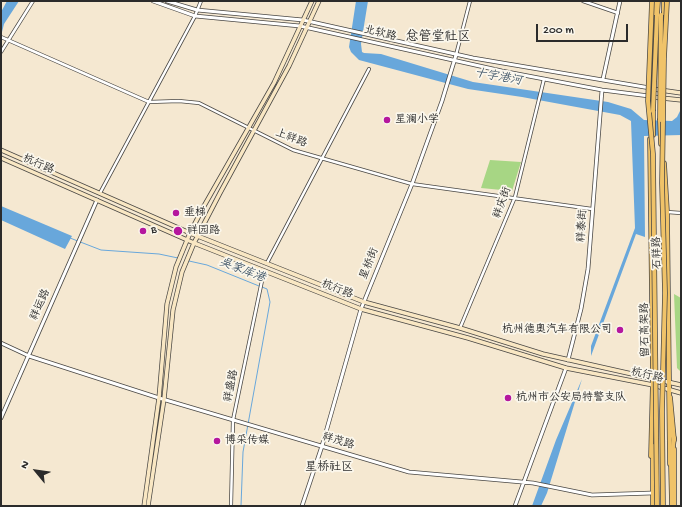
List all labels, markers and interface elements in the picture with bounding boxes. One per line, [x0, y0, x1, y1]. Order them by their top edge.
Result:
scale bar [538, 16, 630, 42]
street label: 北软路 [362, 24, 398, 44]
text: 200 m [543, 24, 574, 38]
district label: 总管堂社区 [406, 30, 470, 46]
water label: 十字港河 [473, 67, 523, 89]
place label: 星澜小学 [395, 113, 439, 127]
marker: 星澜小学 [382, 115, 392, 125]
street label: 上祥路 [273, 127, 309, 151]
street label: 杭行路 [20, 152, 56, 178]
street label: 祥庆街 [491, 185, 515, 221]
place label: 垂梯 [184, 206, 206, 220]
marker: 垂梯 [171, 208, 181, 218]
street label: 祥泰街 [576, 209, 590, 243]
place label: B [151, 224, 157, 238]
place label: 祥园路 [187, 224, 220, 238]
marker: 祥园路 [172, 225, 184, 237]
marker: B [138, 226, 148, 236]
street label: 石祥路 [651, 236, 665, 270]
street label: 星桥街 [358, 246, 382, 282]
water label: 吴家库港 [217, 256, 267, 286]
street label: 杭行路 [319, 278, 355, 302]
street label: 祥运路 [28, 287, 54, 323]
street label: 留石高架路 [639, 302, 653, 358]
place label: 杭州德奥汽车有限公司 [502, 323, 612, 337]
marker: 杭州德奥汽车有限公司 [615, 325, 625, 335]
street label: 杭行路 [629, 366, 665, 386]
street label: 祥盛路 [222, 368, 242, 404]
place label: 杭州市公安局特警支队 [516, 391, 626, 405]
marker: 杭州市公安局特警支队 [503, 393, 513, 403]
street label: 祥茂路 [320, 431, 356, 453]
place label: 博采传媒 [225, 434, 269, 448]
marker: 博采传媒 [212, 436, 222, 446]
north arrow [16, 451, 56, 491]
text: N [19, 459, 32, 471]
district label: 星桥社区 [305, 461, 353, 475]

